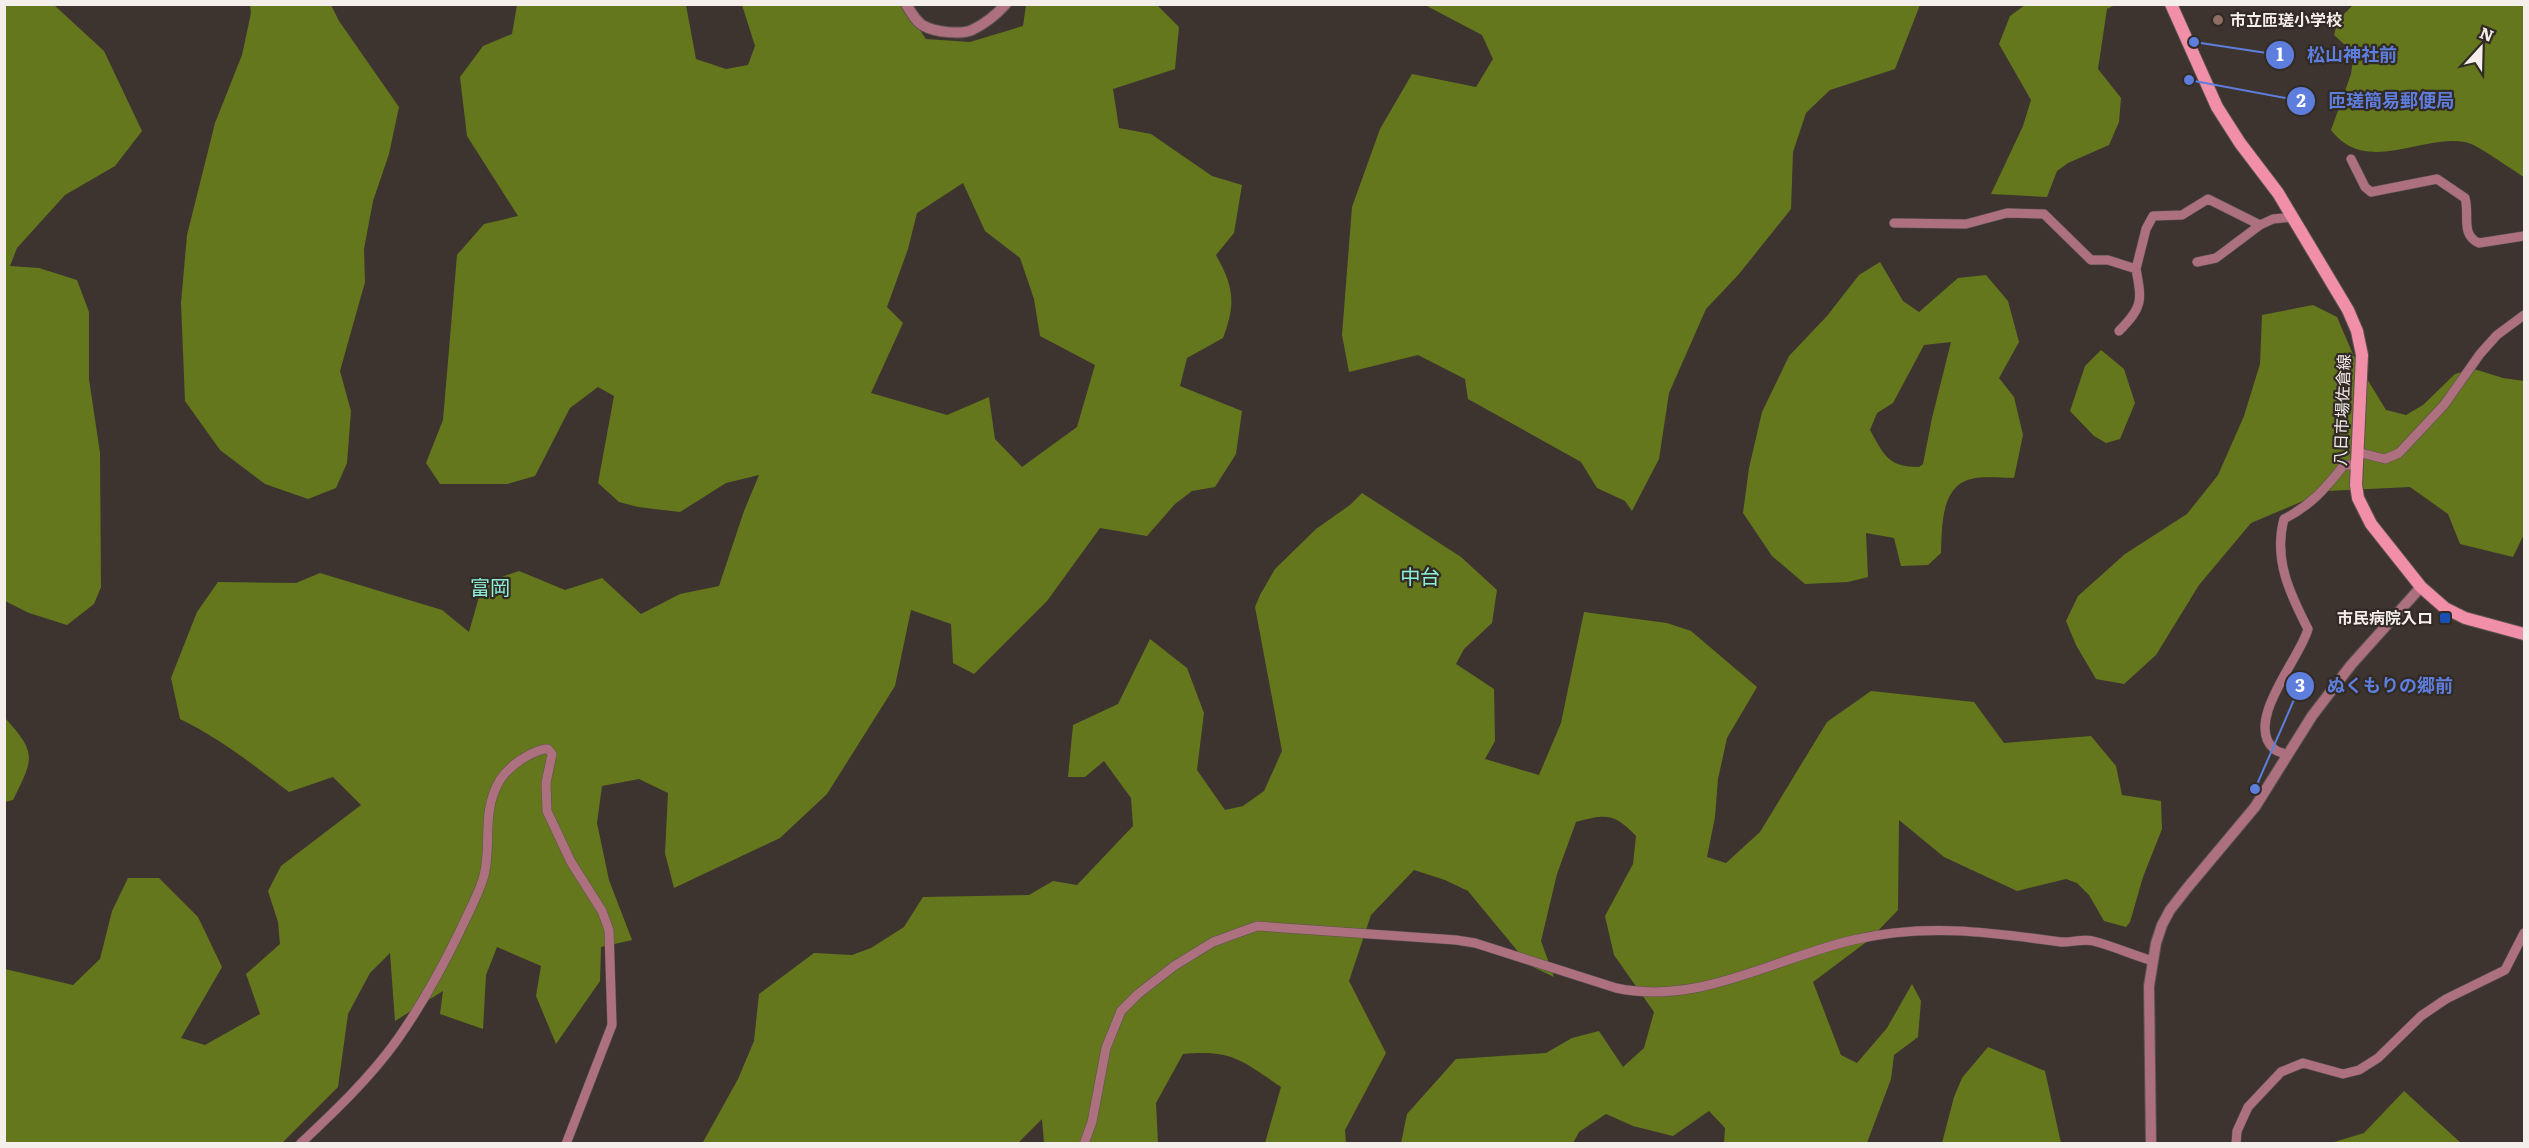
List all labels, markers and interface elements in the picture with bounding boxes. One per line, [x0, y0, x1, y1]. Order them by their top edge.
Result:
place label: 市立匝瑳小学校 [2230, 7, 2342, 31]
marker: 市立匝瑳小学校 [2211, 13, 2225, 27]
north arrow [2451, 18, 2511, 78]
text: N [2476, 20, 2498, 47]
callout: 松山神社前 [2265, 37, 2409, 73]
text: 1 [2276, 40, 2284, 67]
text: 松山神社前 [2307, 40, 2397, 67]
callout: 匝瑳簡易郵便局 [2286, 83, 2466, 119]
text: 2 [2296, 86, 2306, 113]
text: 匝瑳簡易郵便局 [2328, 86, 2454, 113]
street label: 八日市場佐倉線 [2327, 354, 2355, 466]
district label: 中台 [1400, 560, 1440, 590]
district label: 富岡 [470, 571, 510, 601]
place label: 市民病院入ロ [2337, 605, 2433, 629]
marker: 市民病院入ロ [2438, 611, 2452, 625]
callout: ぬくもりの郷前 [2285, 668, 2465, 704]
text: 3 [2295, 671, 2305, 698]
text: ぬくもりの郷前 [2327, 671, 2453, 698]

